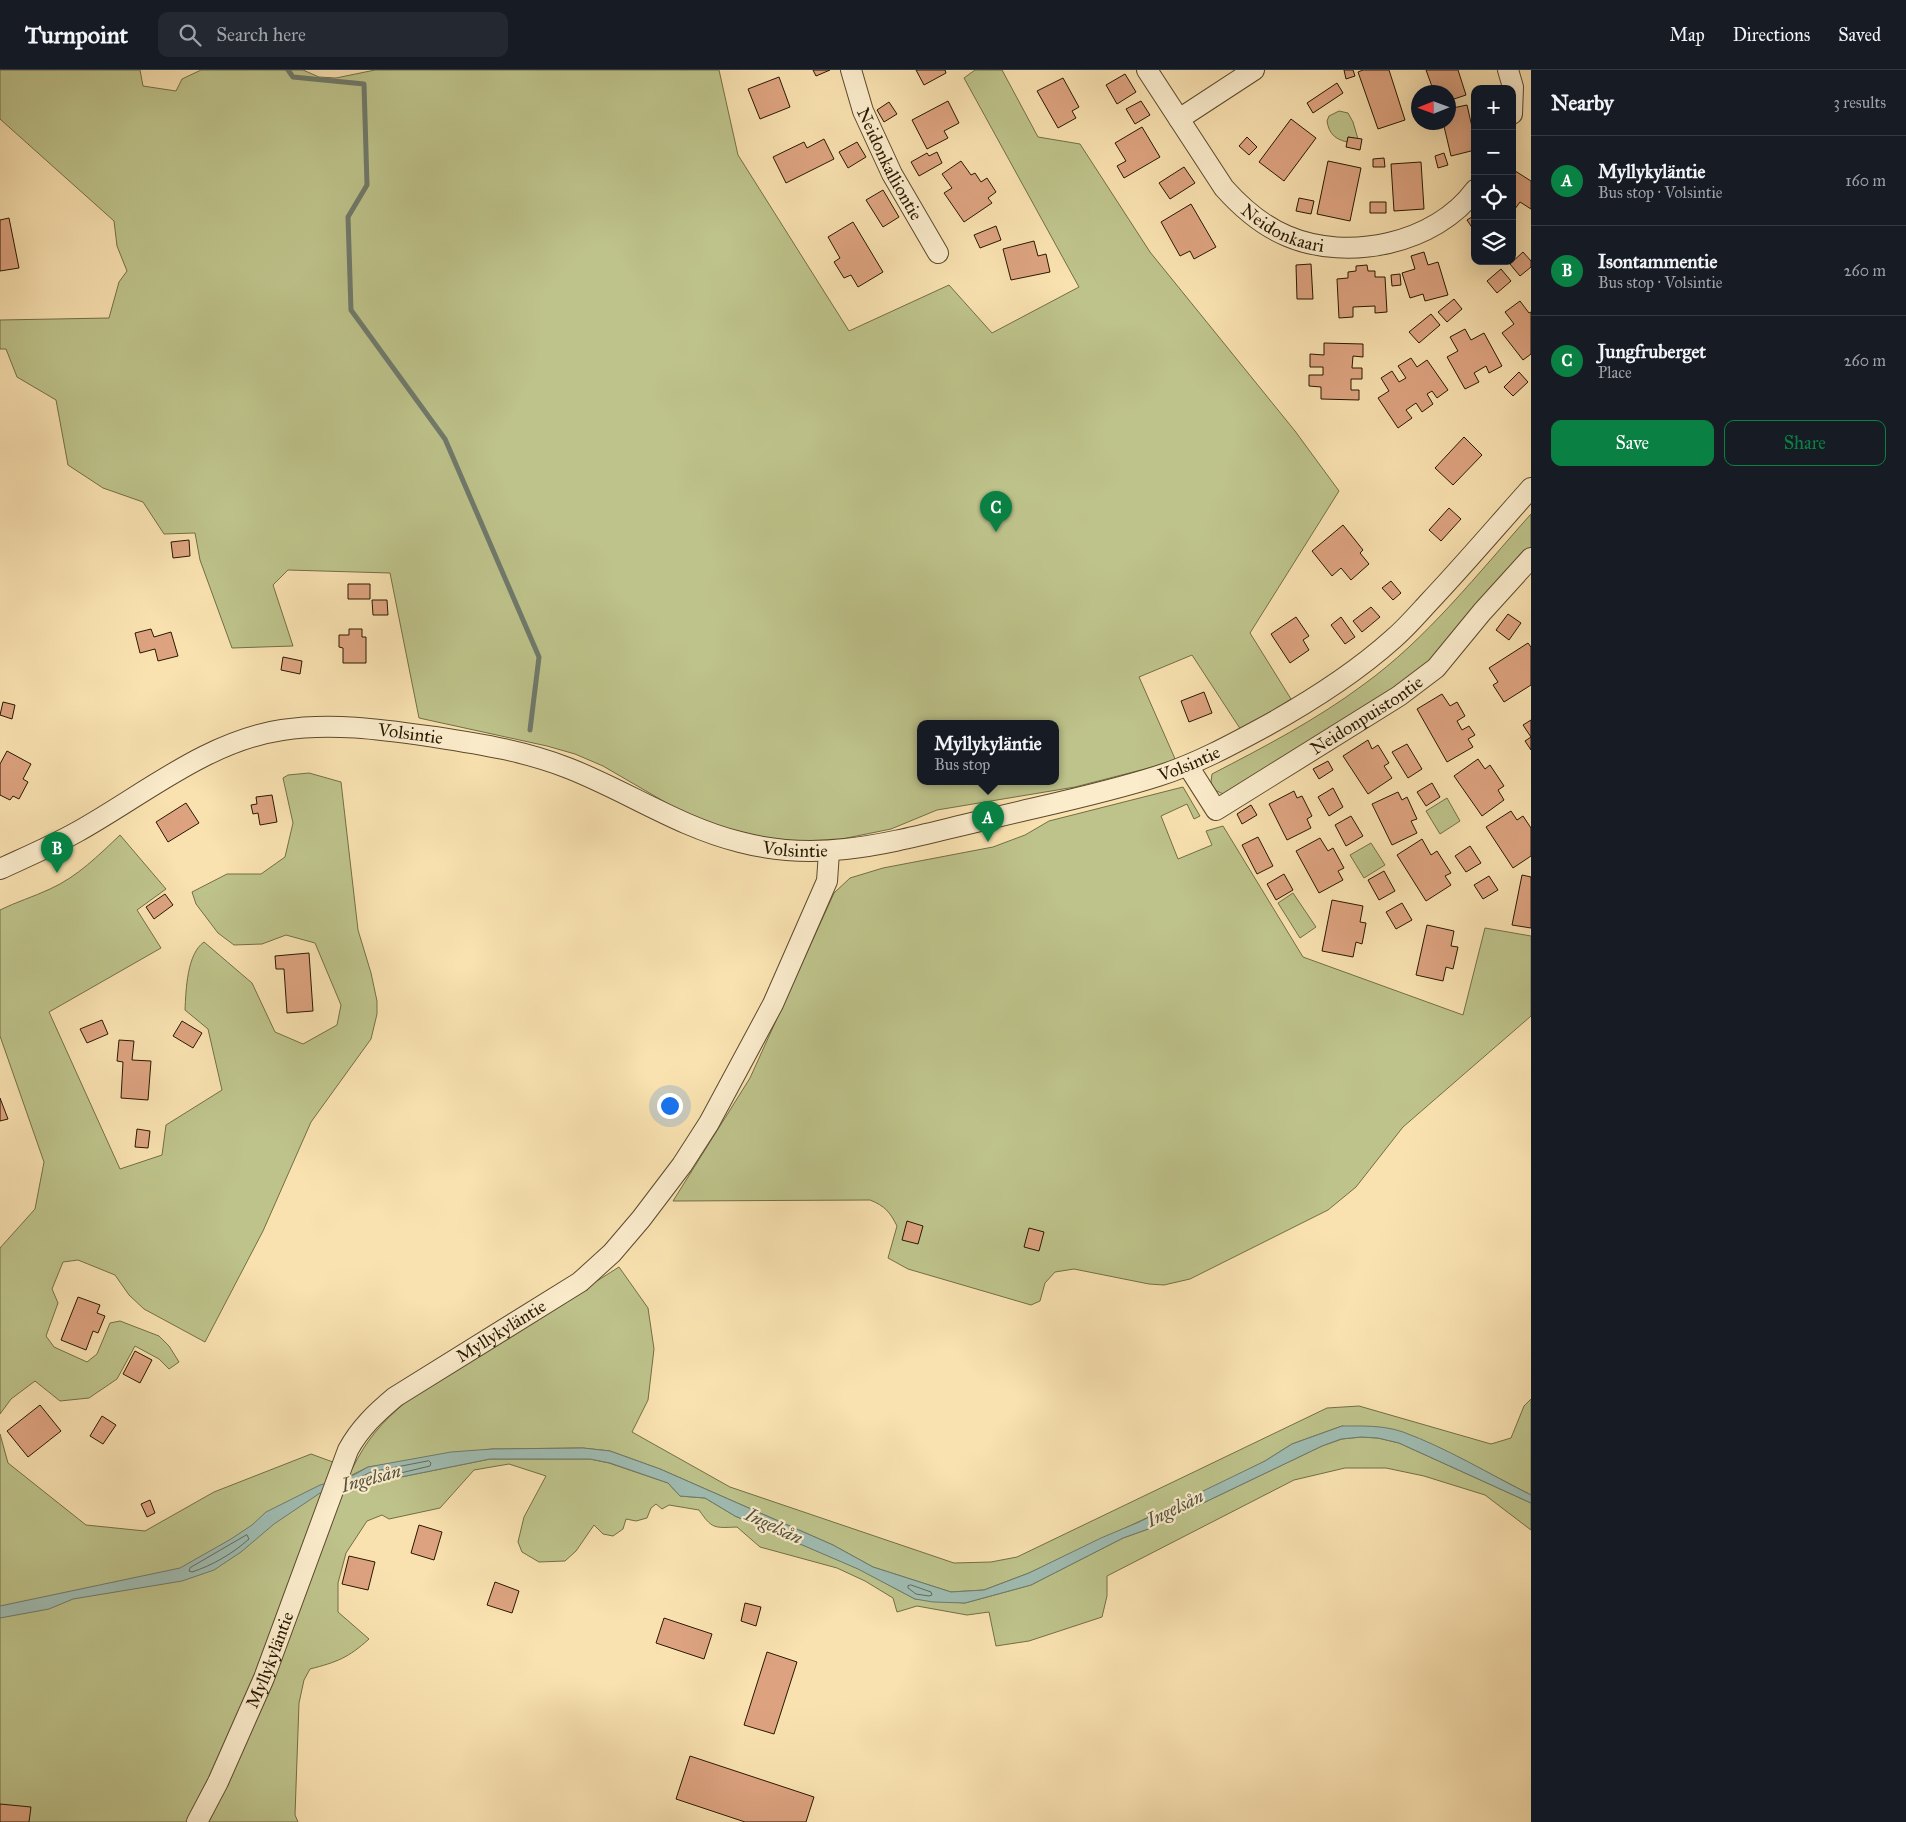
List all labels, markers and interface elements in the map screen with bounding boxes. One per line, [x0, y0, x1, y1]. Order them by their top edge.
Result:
search box [158, 12, 508, 57]
text: Turnpoint [25, 20, 128, 50]
icon: search [176, 21, 204, 49]
text: Search here [216, 23, 306, 46]
text: Map [1669, 24, 1705, 46]
text: Directions [1733, 24, 1810, 46]
text: Saved [1838, 24, 1881, 46]
north arrow [1411, 85, 1456, 130]
map controls [1471, 85, 1516, 265]
button: + [1471, 85, 1516, 130]
text: Nearby [1551, 90, 1614, 116]
text: 3 results [1833, 93, 1886, 112]
street label: Neidonkalliontie [852, 104, 928, 224]
button: − [1471, 130, 1516, 175]
text: Myllykyläntie [1598, 160, 1706, 183]
text: A [1562, 171, 1572, 190]
text: 160 m [1845, 171, 1886, 190]
button: locate [1471, 175, 1516, 220]
text: Bus stop · Volsintie [1598, 183, 1722, 202]
street label: Neidonkaari [1237, 199, 1326, 257]
button: layers [1471, 220, 1516, 265]
text: Isontammentie [1598, 250, 1717, 273]
text: B [1562, 261, 1572, 280]
text: 260 m [1844, 261, 1886, 280]
text: Bus stop · Volsintie [1598, 273, 1722, 292]
text: Jungfruberget [1598, 340, 1706, 363]
text: C [1562, 351, 1572, 370]
text: 260 m [1844, 351, 1886, 370]
text: Place [1598, 363, 1632, 382]
button: Save [1551, 420, 1714, 466]
button: Share [1724, 420, 1886, 466]
pin: C [980, 491, 1012, 532]
street label: Neidonpuistontie [1306, 671, 1427, 760]
street label: Volsintie [376, 719, 444, 749]
popup [917, 720, 1059, 785]
text: Myllykyläntie [934, 732, 1042, 755]
street label: Volsintie [1154, 741, 1224, 787]
text: Bus stop [934, 755, 990, 774]
pin: A [972, 801, 1004, 842]
pin: B [41, 832, 73, 873]
street label: Volsintie [760, 836, 828, 862]
your location [657, 1093, 683, 1119]
street label: Myllykyläntie [452, 1295, 550, 1367]
water label: Ingelsån [338, 1459, 403, 1497]
water label: Ingelsån [1142, 1484, 1207, 1532]
water label: Ingelsån [741, 1502, 806, 1549]
street label: Myllykyläntie [241, 1608, 299, 1712]

